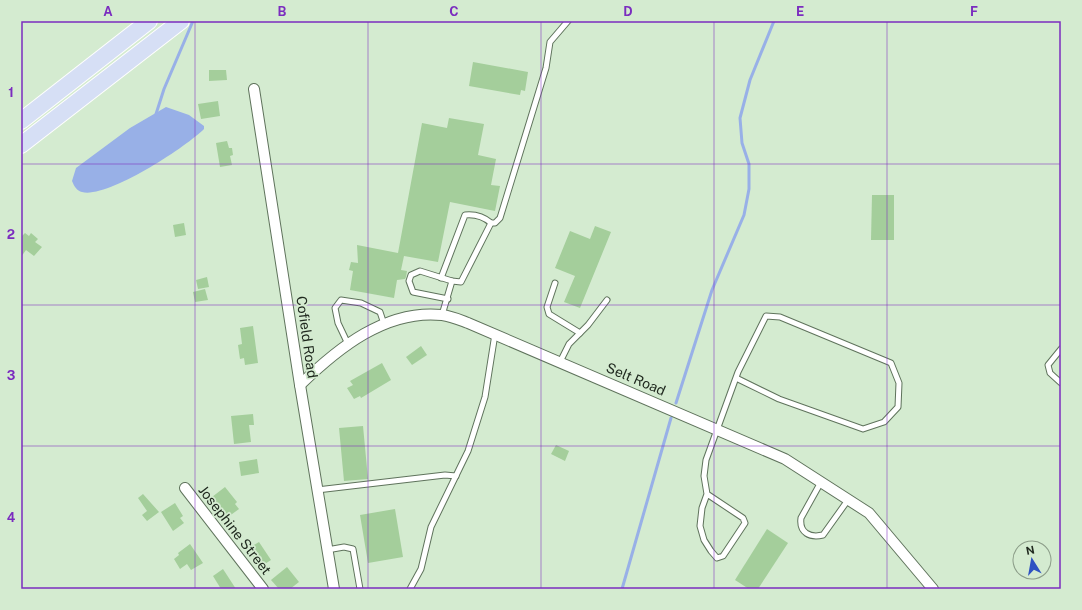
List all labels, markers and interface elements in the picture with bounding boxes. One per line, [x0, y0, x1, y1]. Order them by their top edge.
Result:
text: A [103, 4, 113, 19]
text: B [278, 4, 287, 19]
text: C [449, 4, 459, 19]
text: D [623, 4, 633, 19]
text: E [796, 4, 804, 19]
text: F [970, 4, 978, 19]
text: 1 [8, 85, 14, 100]
text: 2 [7, 227, 15, 242]
street label: Cofield Road [293, 295, 321, 379]
street label: Selt Road [604, 359, 668, 399]
text: 3 [7, 368, 16, 383]
street label: Josephine Street [195, 482, 275, 578]
text: 4 [7, 510, 16, 525]
north arrow [1012, 540, 1052, 580]
text: N [1025, 543, 1035, 557]

